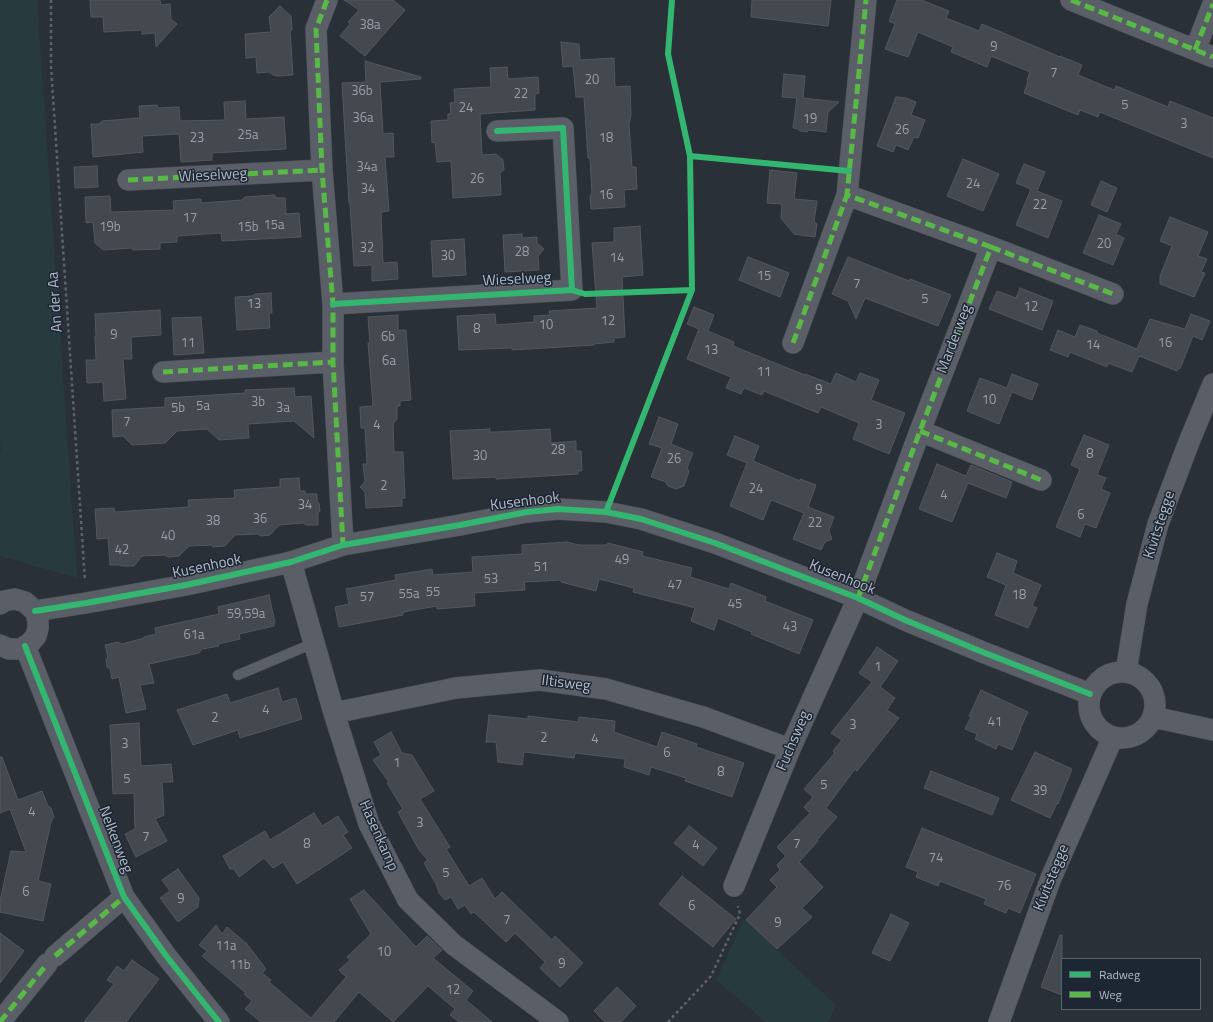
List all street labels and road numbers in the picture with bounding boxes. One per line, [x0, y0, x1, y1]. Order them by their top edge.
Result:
street label: Wieselweg [178, 165, 248, 187]
street label: Wieselweg [482, 269, 552, 291]
street label: An der Aa [45, 271, 67, 333]
street label: Marderweg [934, 302, 976, 376]
street label: Kusenhook [489, 489, 561, 515]
street label: Kivitstegge [1141, 489, 1179, 561]
street label: Kusenhook [171, 551, 243, 583]
street label: Kusenhook [806, 557, 878, 599]
street label: Iltisweg [540, 672, 592, 696]
street label: Fuchsweg [773, 708, 815, 774]
street label: Hasenkamp [354, 798, 402, 874]
street label: Nelkenweg [94, 804, 136, 876]
street label: Kivitstegge [1030, 842, 1074, 914]

